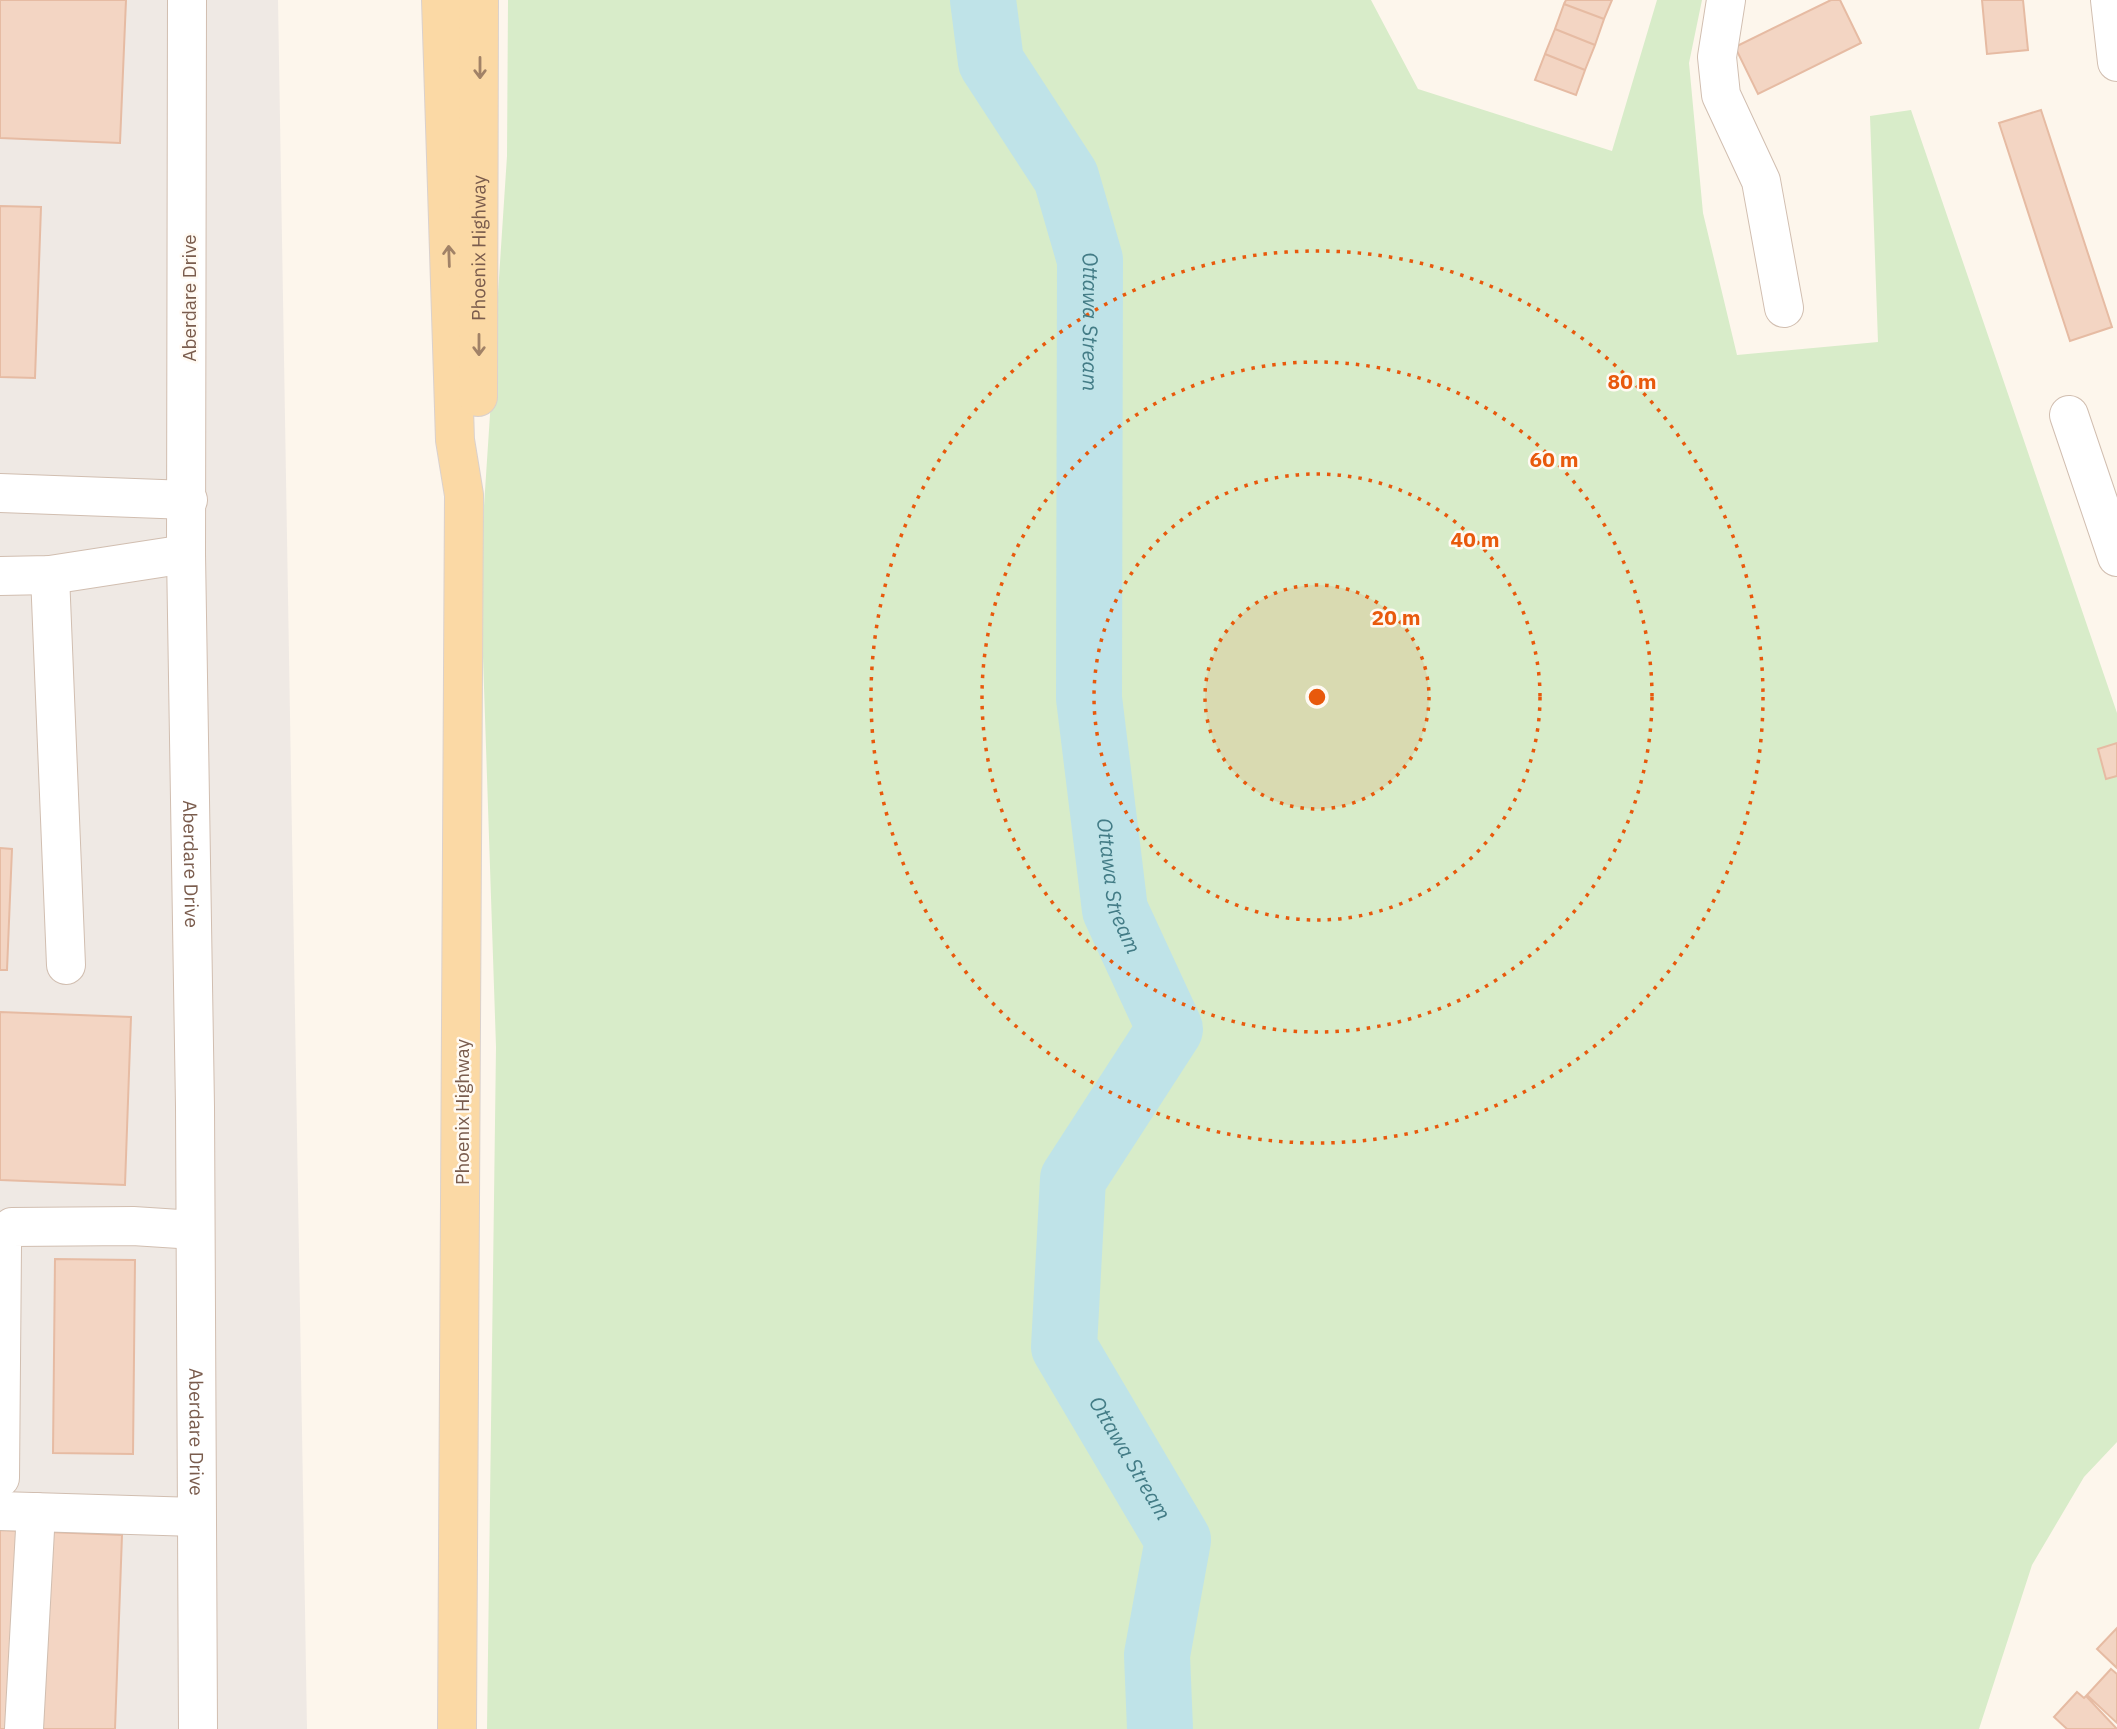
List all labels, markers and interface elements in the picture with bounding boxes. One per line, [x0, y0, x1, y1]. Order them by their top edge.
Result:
one-way arrow [473, 56, 487, 79]
street label: Phoenix Highway [466, 174, 491, 321]
street label: Aberdare Drive [177, 234, 201, 362]
one-way arrow [442, 245, 455, 268]
water label: Ottawa Stream [1075, 248, 1106, 391]
one-way arrow [472, 333, 486, 356]
text: 80 m [1608, 367, 1656, 395]
text: 60 m [1530, 445, 1578, 473]
text: 40 m [1451, 525, 1499, 553]
text: 20 m [1372, 603, 1420, 631]
centre of rings [1305, 685, 1329, 709]
street label: Aberdare Drive [178, 800, 204, 928]
water label: Ottawa Stream [1091, 816, 1148, 958]
street label: Phoenix Highway [450, 1039, 474, 1185]
street label: Aberdare Drive [184, 1368, 209, 1496]
water label: Ottawa Stream [1083, 1391, 1178, 1525]

